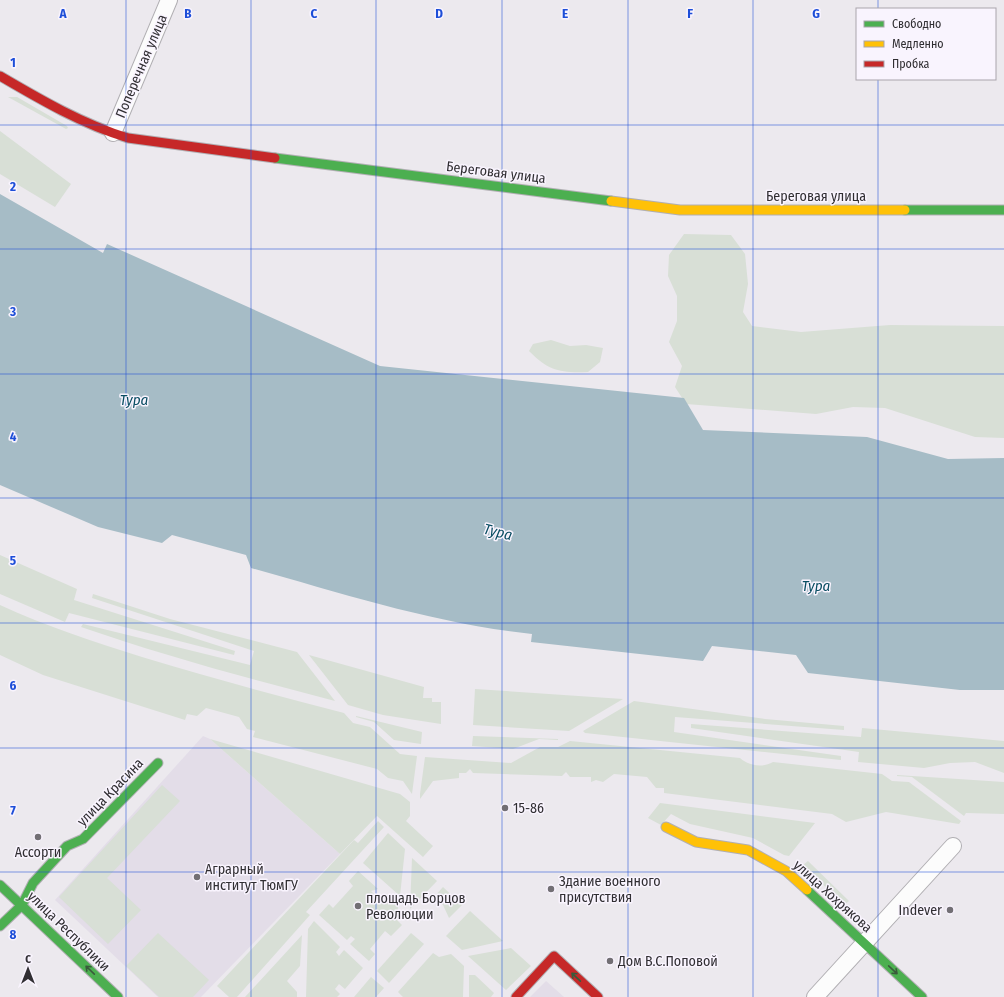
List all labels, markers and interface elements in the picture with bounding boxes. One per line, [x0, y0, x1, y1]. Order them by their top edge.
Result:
text: A [58, 6, 67, 21]
text: B [184, 6, 192, 21]
text: C [311, 6, 318, 21]
text: D [435, 6, 443, 21]
text: E [562, 6, 568, 21]
text: F [687, 6, 693, 21]
text: G [812, 6, 820, 21]
legend [856, 8, 996, 80]
street label: Поперечная улица [112, 12, 171, 121]
text: Свободно [892, 17, 941, 31]
text: Медленно [892, 37, 944, 51]
text: 1 [10, 55, 16, 70]
text: Пробка [892, 57, 930, 71]
street label: Береговая улица [445, 158, 547, 187]
text: 2 [9, 179, 16, 194]
street label: Береговая улица [766, 188, 866, 205]
text: 3 [9, 304, 16, 319]
water label: Тура [120, 391, 149, 409]
text: 4 [10, 429, 17, 444]
water label: Тура [482, 520, 514, 544]
text: 5 [10, 553, 16, 568]
water label: Тура [802, 577, 831, 595]
text: 6 [10, 678, 17, 693]
street label: улица Красина [74, 755, 147, 830]
place label: 15-86 [513, 800, 544, 817]
text: 7 [10, 803, 16, 818]
marker: 15-86 [500, 803, 510, 813]
marker: Ассорти [33, 832, 43, 842]
place label: Ассорти [15, 844, 61, 861]
street label: улица Хохрякова [790, 857, 876, 936]
place label: Аграрный институт ТюмГУ [205, 861, 298, 894]
marker: Аграрный институт ТюмГУ [192, 872, 202, 882]
place label: Здание военного присутствия [559, 873, 661, 906]
marker: Здание военного присутствия [546, 884, 556, 894]
street label: улица Республики [24, 888, 113, 975]
place label: площадь Борцов Революции [366, 890, 466, 923]
marker: площадь Борцов Революции [353, 901, 363, 911]
place label: Indever [899, 902, 942, 919]
marker: Indever [945, 905, 955, 915]
text: 8 [10, 927, 17, 942]
north arrow [8, 949, 48, 989]
text: С [25, 953, 31, 966]
place label: Дом В.С.Поповой [617, 953, 718, 970]
marker: Дом В.С.Поповой [605, 956, 615, 966]
one-way arrow [888, 965, 898, 975]
one-way arrow [85, 966, 95, 975]
one-way arrow [571, 972, 582, 981]

